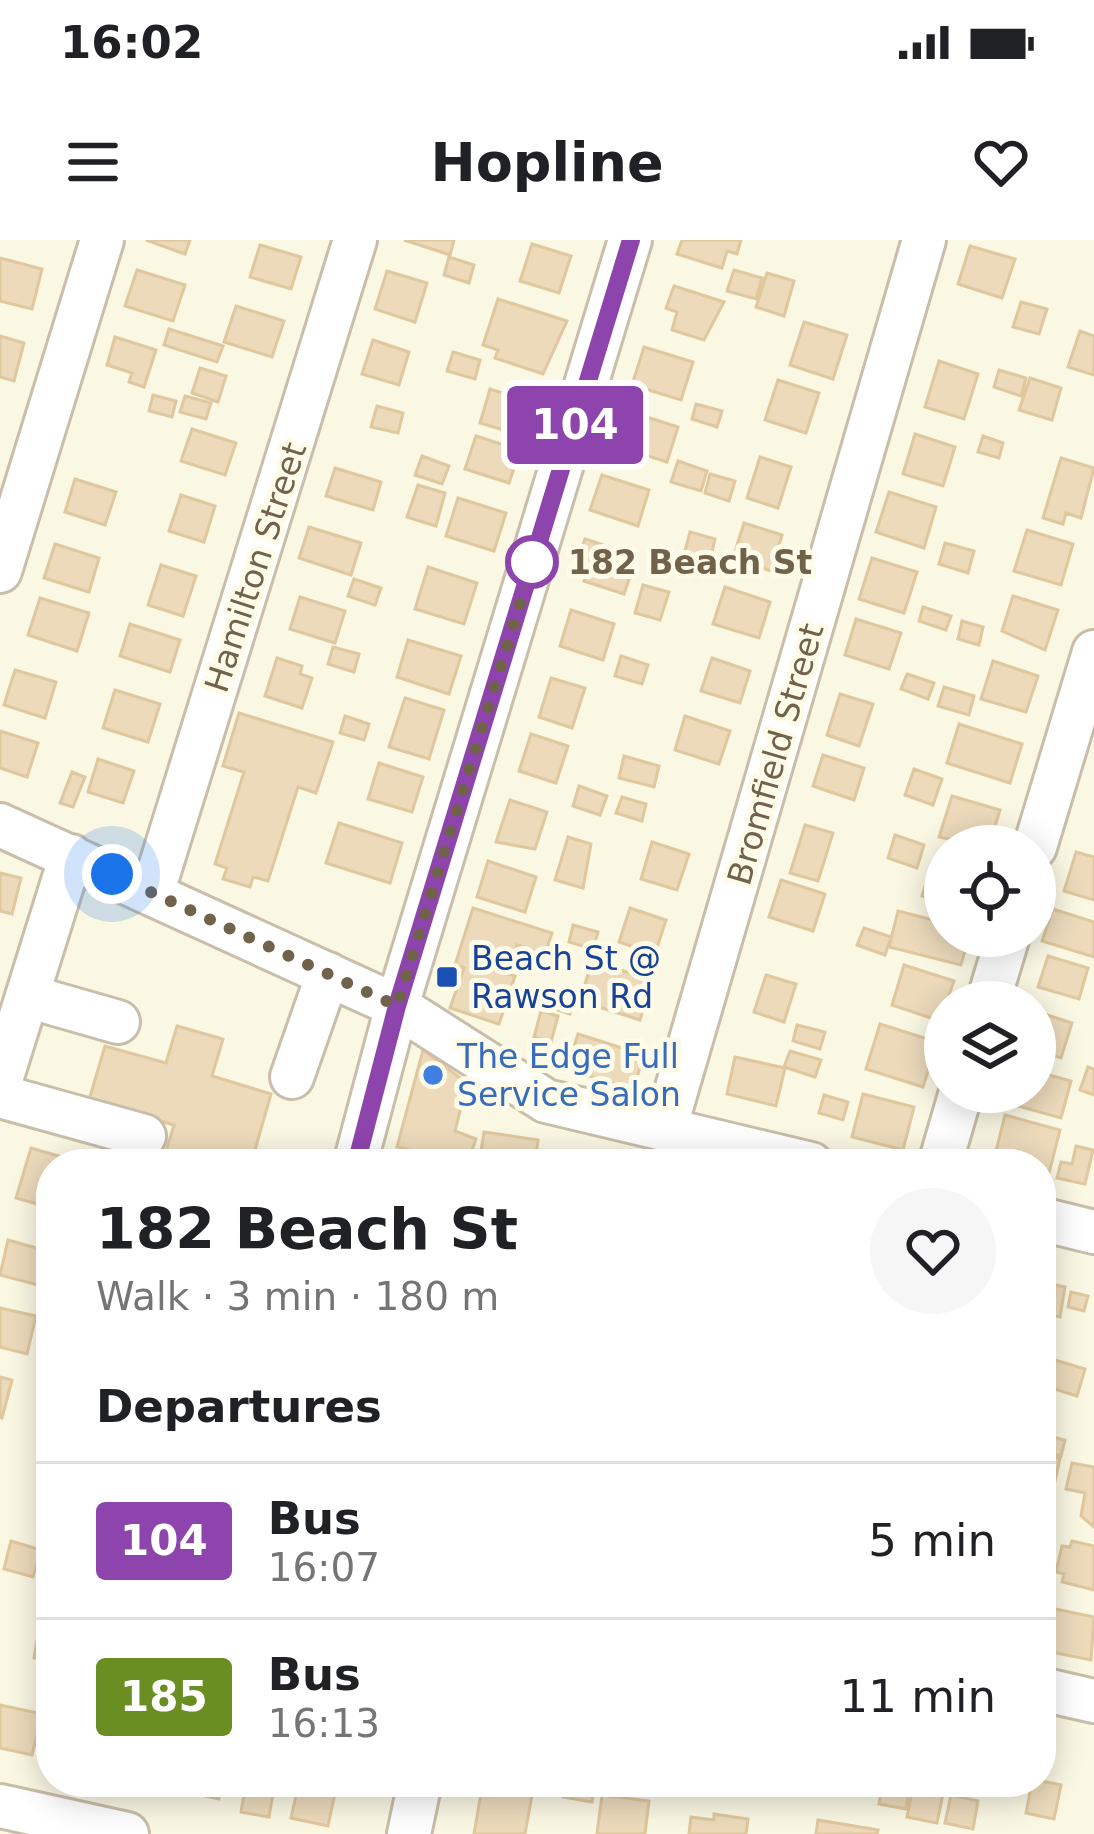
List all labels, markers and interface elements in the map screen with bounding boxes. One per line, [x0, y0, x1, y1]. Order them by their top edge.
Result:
text: 16:02 [60, 16, 203, 69]
icon: menu [60, 129, 126, 195]
icon: heart [968, 129, 1034, 195]
text: Hopline [430, 131, 664, 194]
line badge: 104 [506, 386, 644, 464]
text: 104 [531, 400, 619, 449]
street label: Hamilton Street [197, 437, 314, 697]
marker: 182 Beach St [507, 537, 557, 587]
place label: 182 Beach St [568, 543, 812, 582]
street label: Bromfield Street [720, 619, 831, 889]
map controls [924, 825, 1056, 1113]
button: locate [924, 825, 1056, 957]
your location [82, 844, 142, 904]
place label: Beach St @ Rawson Rd [471, 939, 661, 1016]
marker: Beach St @ Rawson Rd [434, 964, 460, 990]
button: layers [924, 981, 1056, 1113]
place label: The Edge Full Service Salon [456, 1037, 681, 1114]
marker: The Edge Full Service Salon [420, 1062, 446, 1088]
button: heart [870, 1188, 996, 1314]
text: 182 Beach St [96, 1196, 518, 1262]
text: Walk · 3 min · 180 m [96, 1274, 499, 1319]
text: Departures [96, 1380, 382, 1433]
text: Bus [268, 1492, 361, 1545]
text: 5 min [868, 1514, 996, 1567]
text: 104 [120, 1516, 208, 1565]
text: 16:07 [268, 1545, 380, 1590]
text: Bus [268, 1648, 361, 1701]
text: 11 min [840, 1670, 996, 1723]
text: 185 [120, 1672, 208, 1721]
text: 16:13 [268, 1701, 380, 1746]

